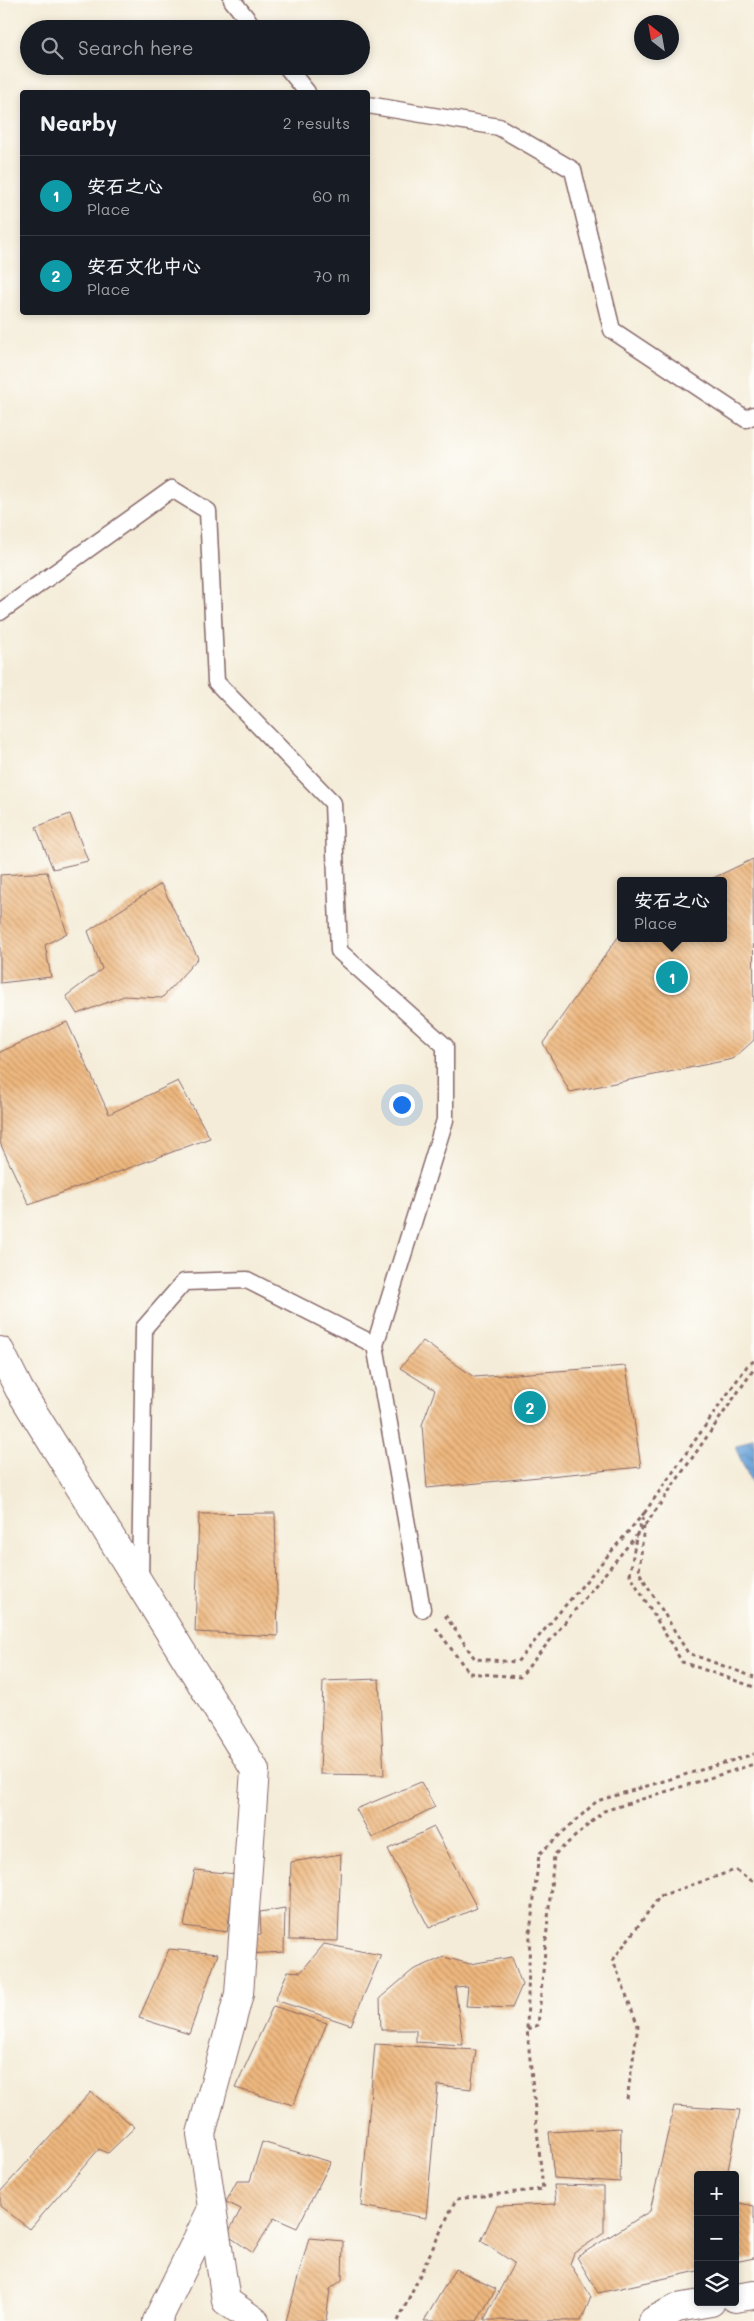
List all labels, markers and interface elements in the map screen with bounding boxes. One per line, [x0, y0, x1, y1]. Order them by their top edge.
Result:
north arrow [634, 15, 679, 60]
search box [20, 20, 370, 75]
icon: search [38, 34, 66, 62]
text: Search here [78, 35, 194, 60]
text: Nearby [40, 109, 117, 136]
text: 2 results [283, 112, 350, 133]
text: 安石之心 [87, 173, 163, 198]
text: 1 [52, 185, 60, 206]
text: 60 m [313, 185, 350, 206]
text: Place [87, 198, 130, 219]
text: 安石文化中心 [87, 253, 201, 278]
text: 2 [52, 265, 60, 286]
text: 70 m [313, 265, 350, 286]
text: Place [87, 278, 130, 299]
popup [617, 877, 727, 942]
text: 安石之心 [634, 887, 710, 912]
text: Place [634, 912, 677, 933]
pin: 1 [656, 958, 688, 996]
your location [389, 1092, 415, 1118]
pin: 2 [514, 1388, 546, 1426]
map controls [694, 2171, 739, 2306]
button: + [694, 2171, 739, 2216]
button: − [694, 2216, 739, 2261]
button: layers [694, 2261, 739, 2306]

